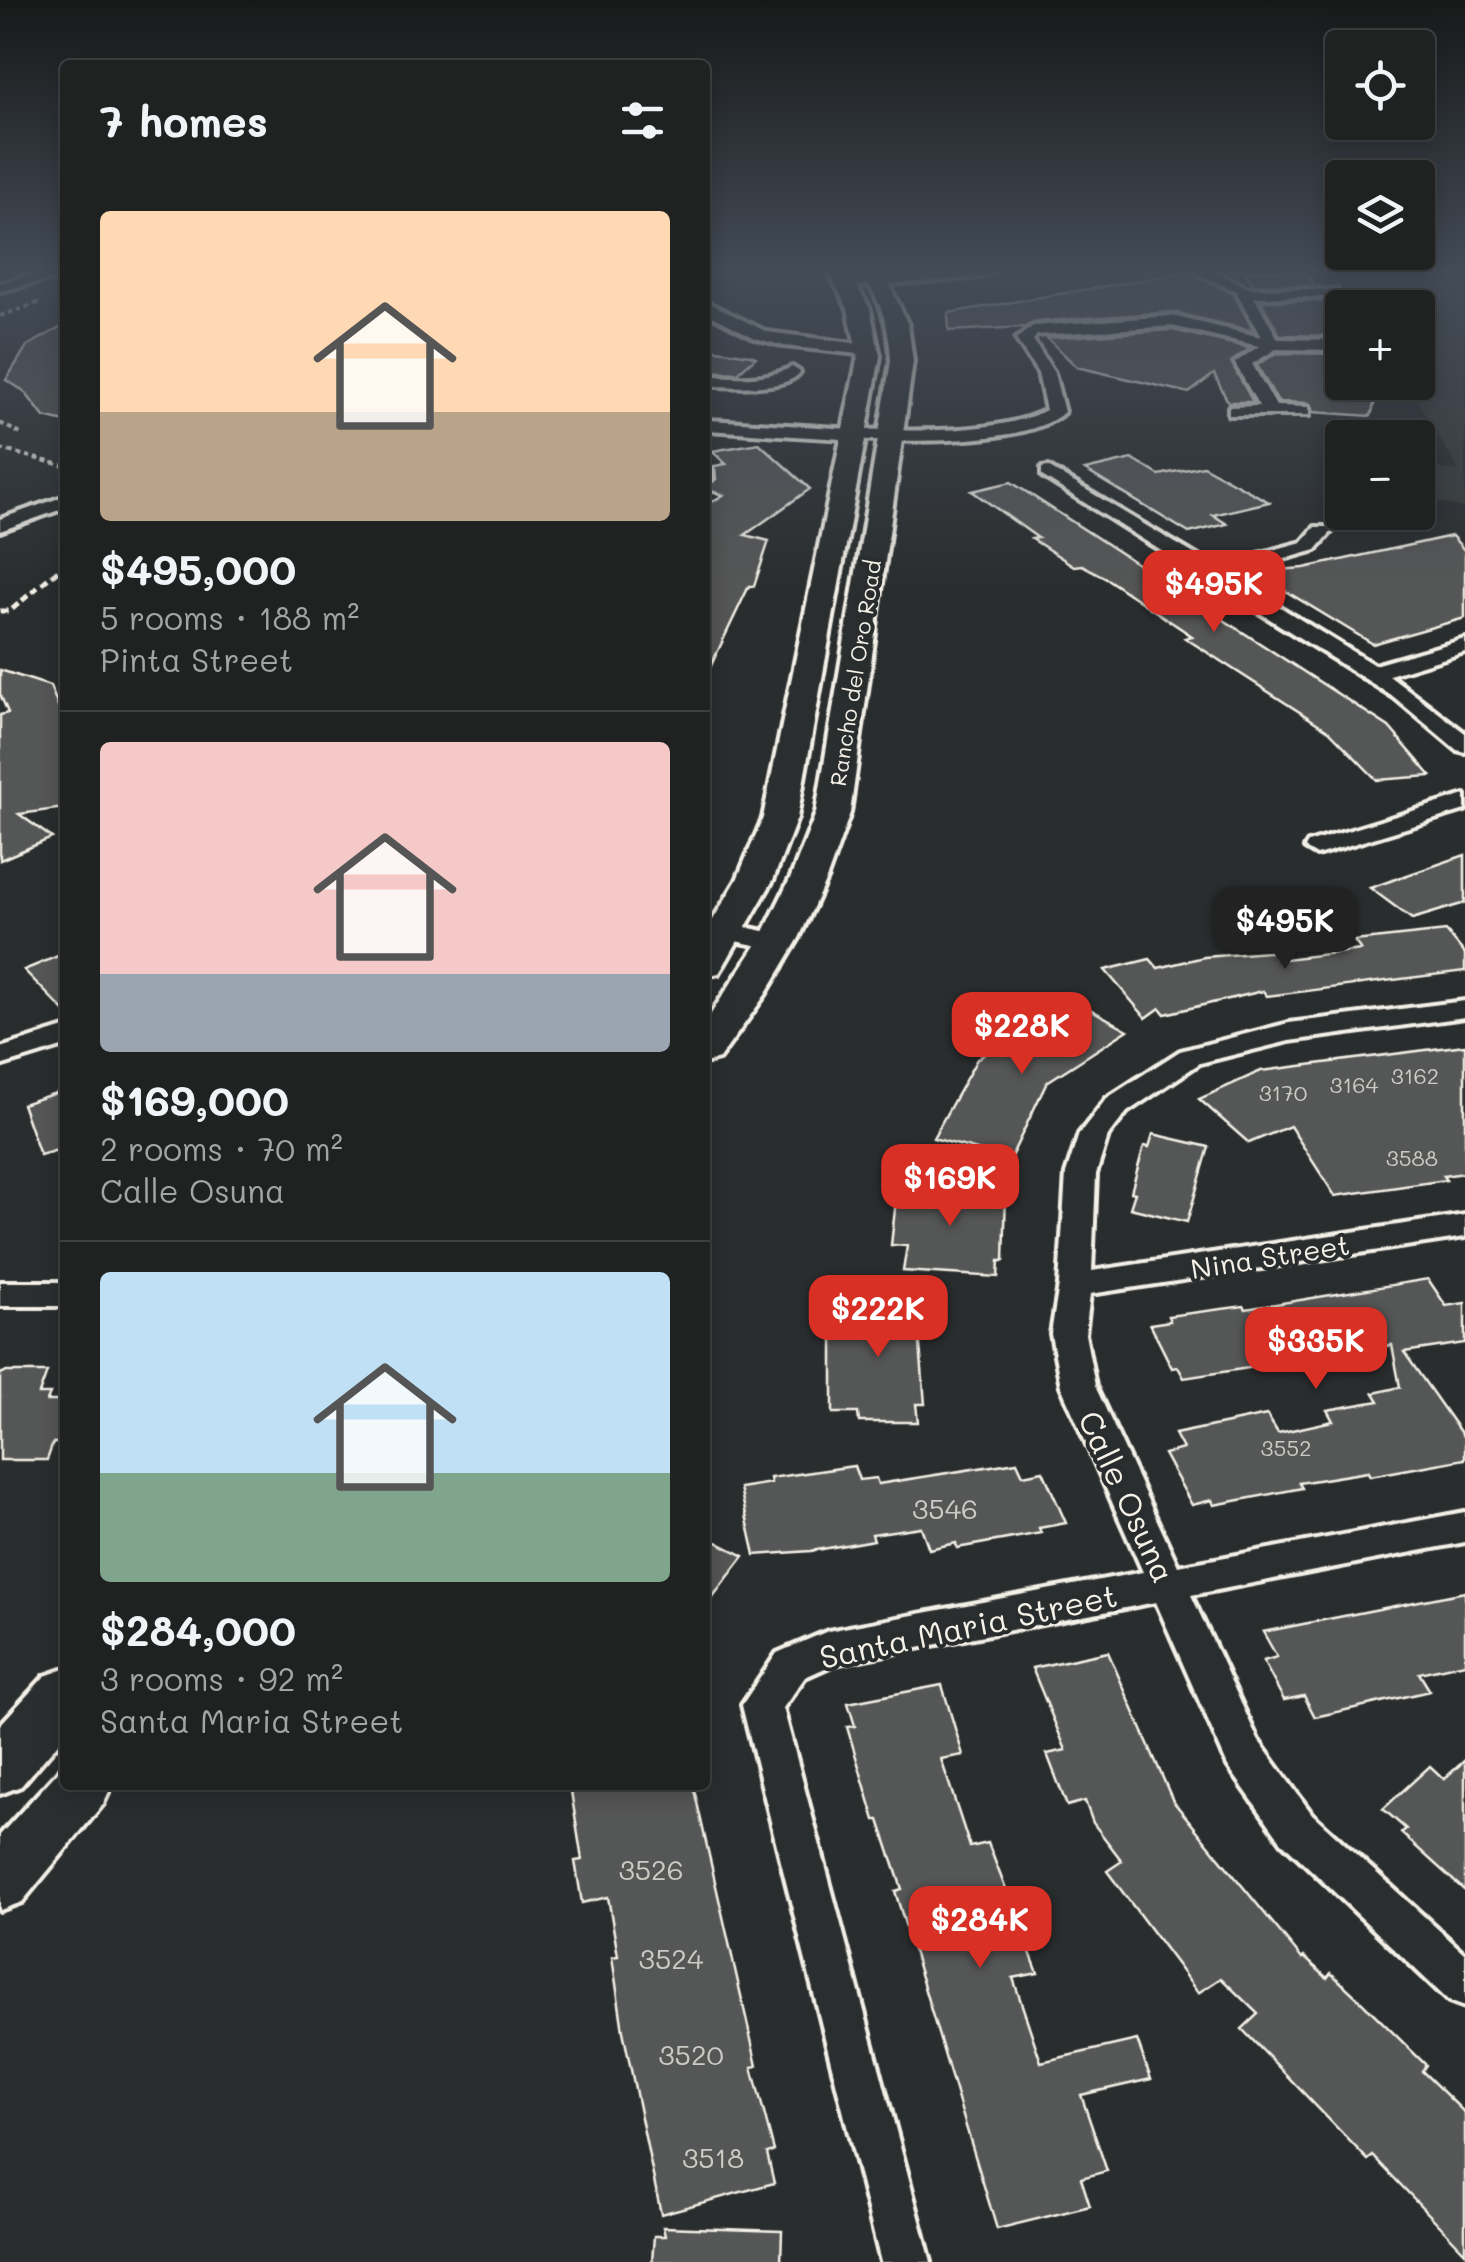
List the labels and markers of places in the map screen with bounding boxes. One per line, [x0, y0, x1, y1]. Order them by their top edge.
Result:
pin: $495K [1144, 550, 1284, 635]
pin: $495K [1215, 887, 1355, 972]
pin: $228K [952, 992, 1092, 1077]
pin: $169K [880, 1144, 1020, 1229]
pin: $222K [808, 1275, 948, 1360]
pin: $335K [1246, 1307, 1386, 1392]
pin: $284K [910, 1886, 1050, 1971]

